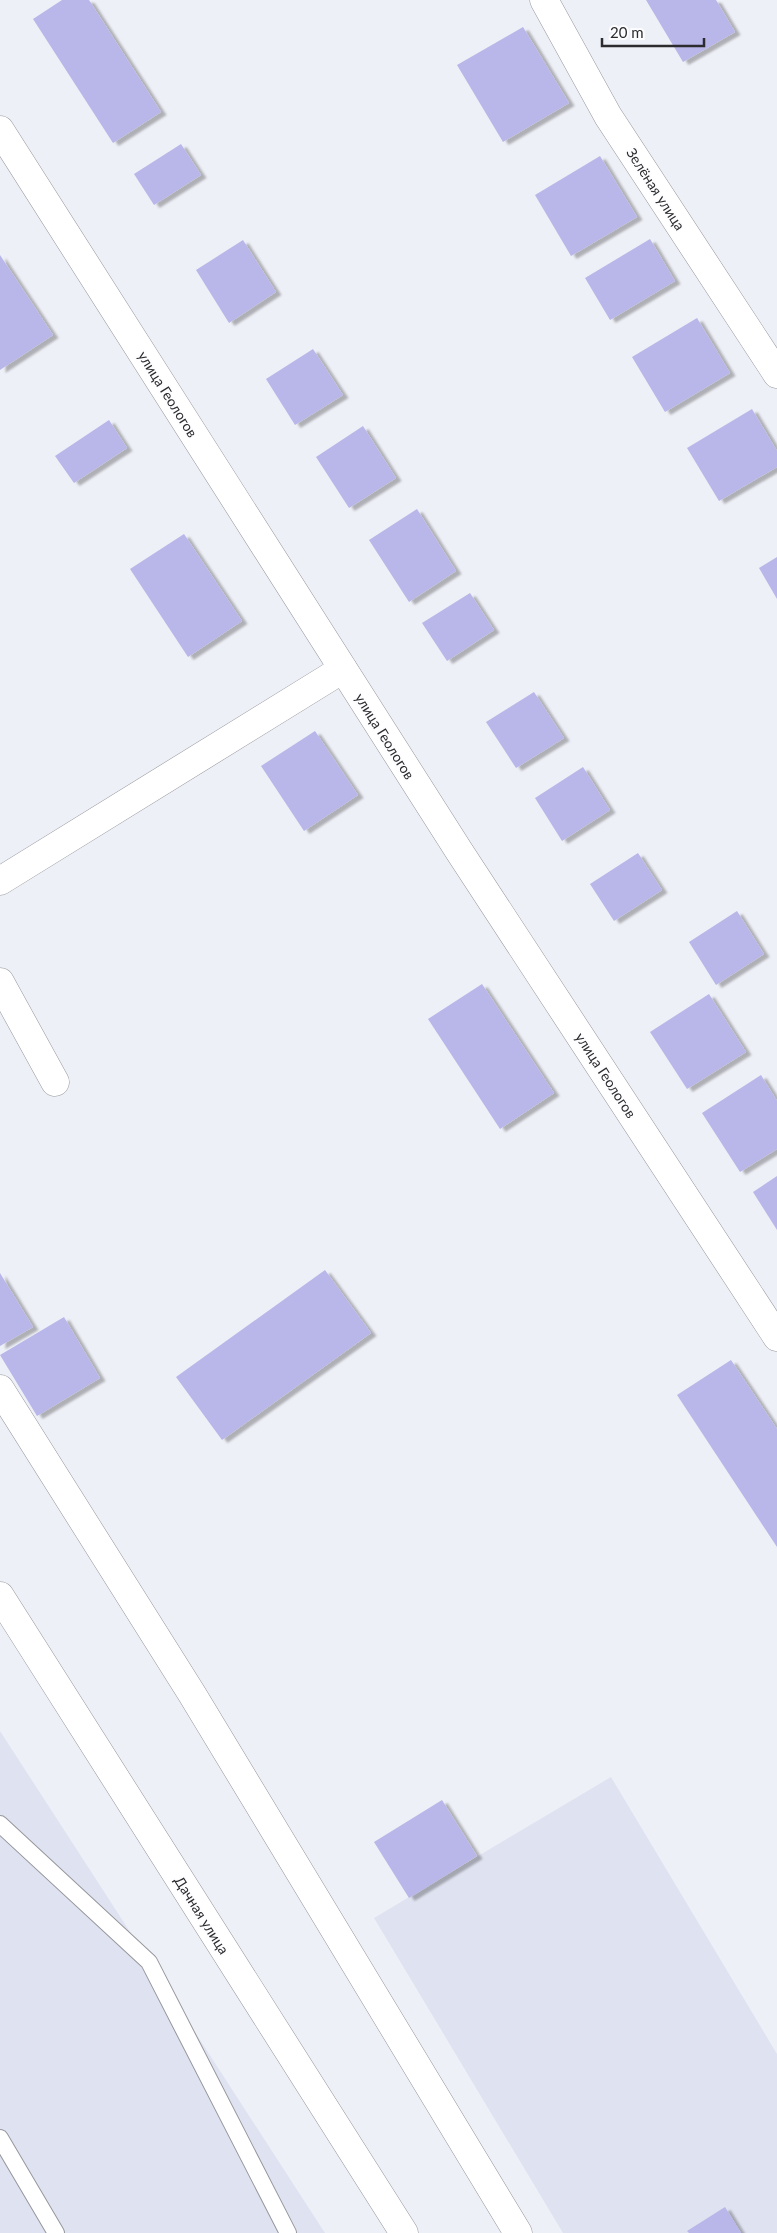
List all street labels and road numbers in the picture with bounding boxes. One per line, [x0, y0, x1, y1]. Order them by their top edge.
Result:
street label: Зелёная улица [623, 145, 689, 233]
street label: улица Геологов [135, 348, 201, 440]
street label: улица Геологов [352, 690, 418, 782]
street label: улица Геологов [572, 1029, 640, 1121]
street label: Дачная улица [171, 1873, 233, 1957]

